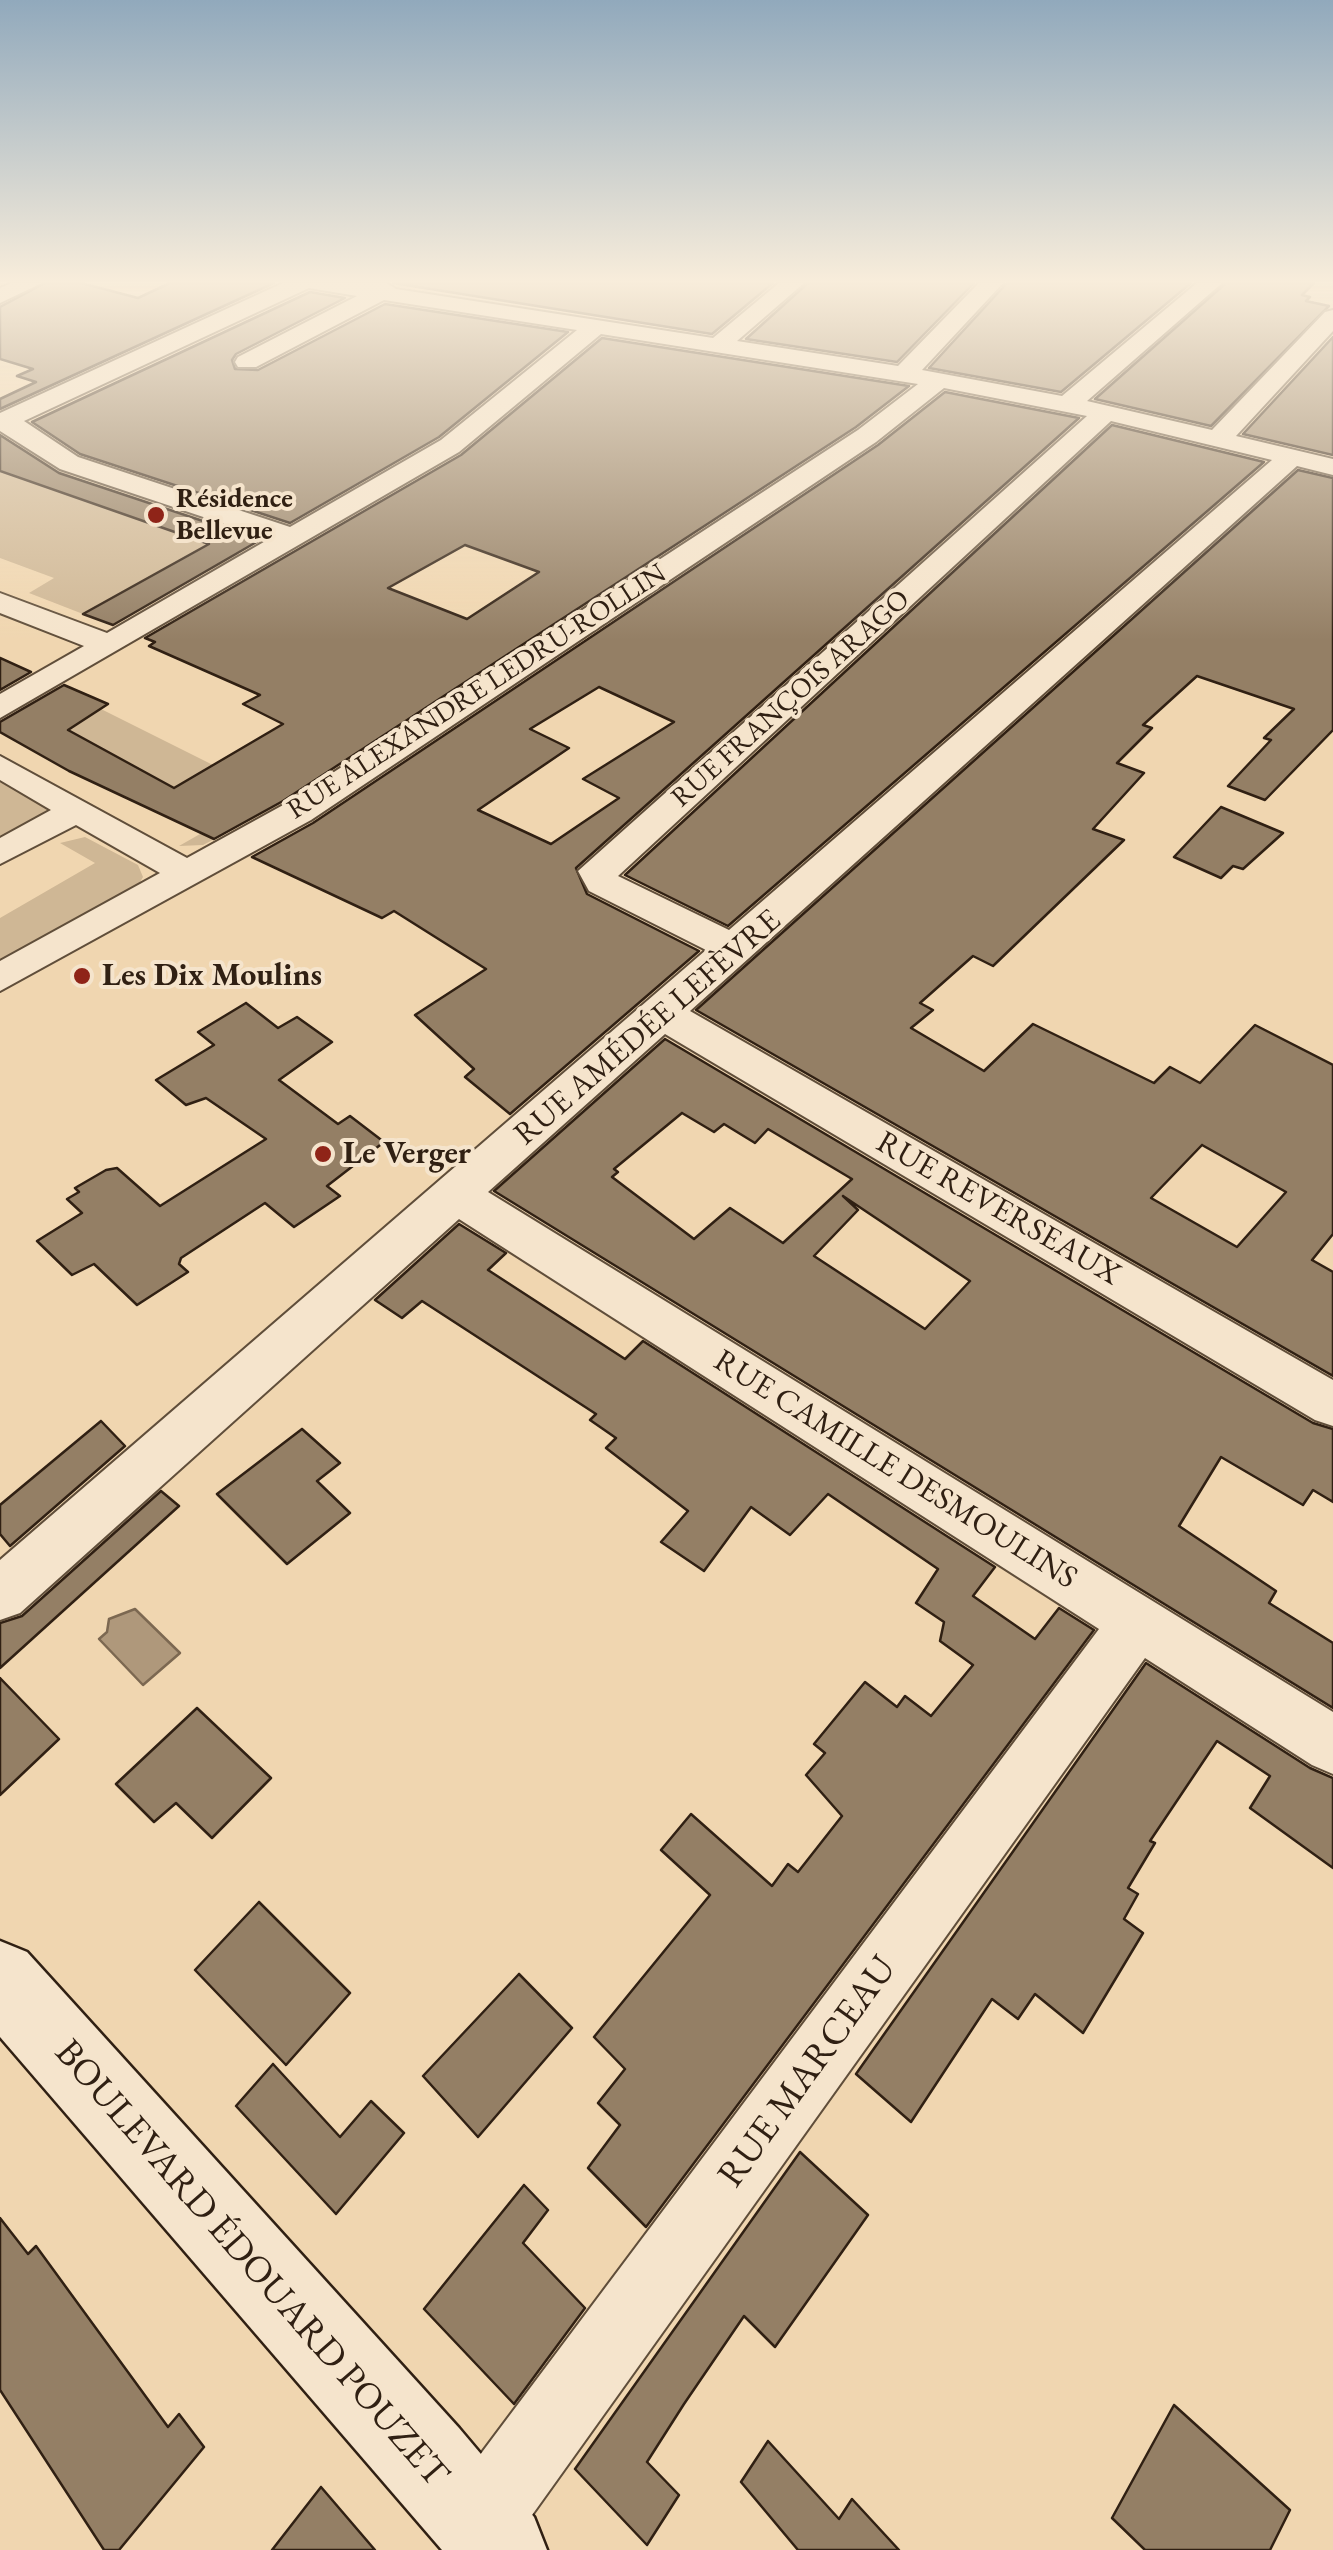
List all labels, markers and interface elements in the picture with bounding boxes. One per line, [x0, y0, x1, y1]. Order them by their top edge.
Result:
place label: Résidence Bellevue [176, 482, 293, 548]
marker: Résidence Bellevue [145, 504, 167, 526]
street label: RUE ALEXANDRE LEDRU-ROLLIN [281, 557, 673, 827]
street label: RUE FRANÇOIS ARAGO [665, 583, 917, 815]
street label: RUE AMÉDÉE LEFÈVRE [507, 902, 789, 1154]
place label: Les Dix Moulins [102, 957, 322, 995]
marker: Les Dix Moulins [71, 965, 93, 987]
street label: RUE REVERSEAUX [869, 1124, 1127, 1294]
place label: Le Verger [343, 1135, 471, 1173]
marker: Le Verger [312, 1143, 334, 1165]
street label: RUE CAMILLE DESMOULINS [706, 1342, 1084, 1598]
street label: RUE MARCEAU [709, 1948, 907, 2196]
street label: BOULEVARD ÉDOUARD POUZET [44, 2031, 458, 2497]

